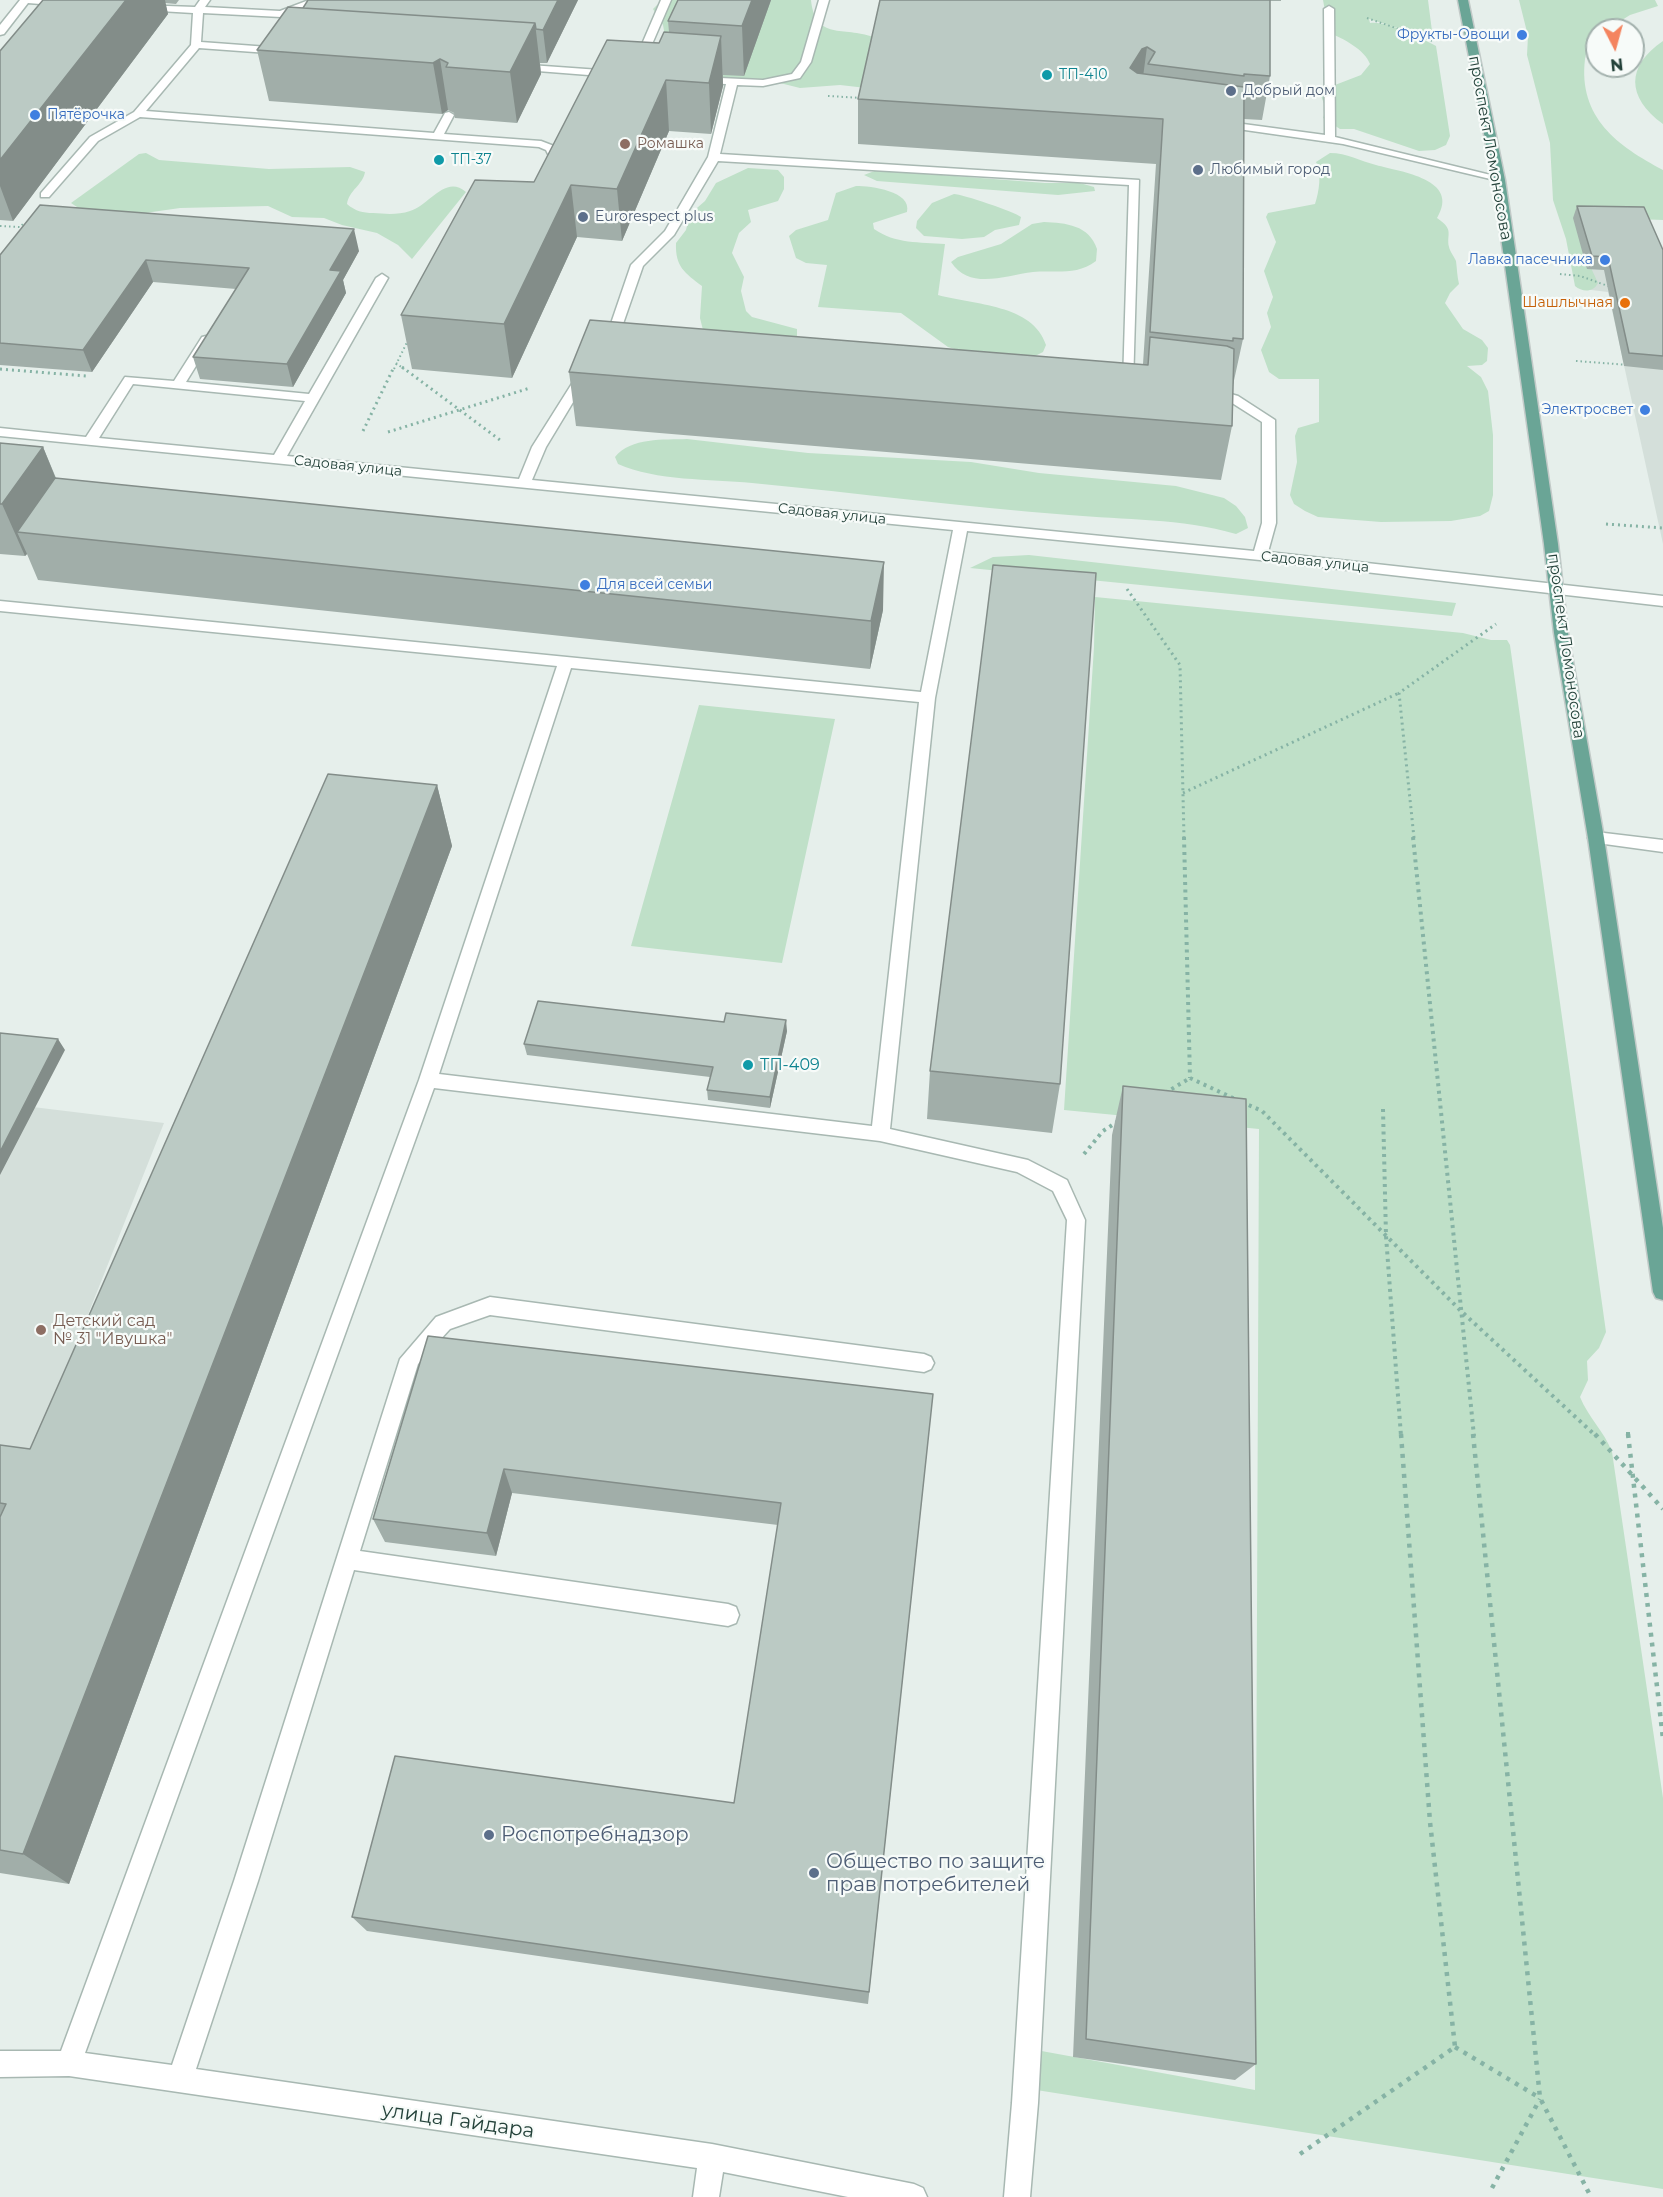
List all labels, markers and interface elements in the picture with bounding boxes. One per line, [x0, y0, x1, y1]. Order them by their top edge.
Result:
north arrow [1585, 18, 1645, 78]
place label: Фрукты-Овощи [1397, 27, 1510, 43]
marker: Фрукты-Овощи [1515, 28, 1529, 42]
street label: проспект Ломоносова [1464, 54, 1516, 242]
text: N [1609, 54, 1624, 75]
place label: ТП-410 [1059, 67, 1107, 83]
marker: ТП-410 [1040, 68, 1054, 82]
place label: Добрый дом [1243, 83, 1335, 99]
marker: Добрый дом [1224, 84, 1238, 98]
place label: Пятёрочка [47, 107, 125, 123]
marker: Пятёрочка [28, 108, 42, 122]
place label: Ромашка [637, 136, 704, 152]
marker: Ромашка [618, 137, 632, 151]
place label: ТП-37 [451, 152, 492, 168]
marker: ТП-37 [432, 153, 446, 167]
place label: Любимый город [1210, 162, 1330, 178]
marker: Любимый город [1191, 163, 1205, 177]
place label: Eurorespect plus [595, 209, 713, 225]
marker: Eurorespect plus [576, 210, 590, 224]
place label: Лавка пасечника [1468, 252, 1593, 268]
marker: Лавка пасечника [1598, 253, 1612, 267]
place label: Шашлычная [1522, 295, 1613, 311]
marker: Шашлычная [1618, 296, 1632, 310]
place label: Электросвет [1541, 402, 1633, 418]
marker: Электросвет [1638, 403, 1652, 417]
street label: Садовая улица [293, 452, 403, 480]
street label: Садовая улица [777, 500, 887, 528]
street label: Садовая улица [1260, 548, 1370, 576]
street label: проспект Ломоносова [1543, 552, 1589, 740]
place label: Для всей семьи [597, 577, 712, 593]
marker: Для всей семьи [578, 578, 592, 592]
place label: ТП-409 [760, 1055, 820, 1075]
marker: ТП-409 [741, 1058, 755, 1072]
place label: Детский сад № 31 "Ивушка" [53, 1311, 172, 1349]
marker: Детский сад № 31 "Ивушка" [34, 1323, 48, 1337]
place label: Роспотребнадзор [501, 1823, 689, 1847]
marker: Роспотребнадзор [482, 1828, 496, 1842]
place label: Общество по защите прав потребителей [826, 1850, 1045, 1897]
marker: Общество по защите прав потребителей [807, 1866, 821, 1880]
street label: улица Гайдара [380, 2098, 536, 2144]

